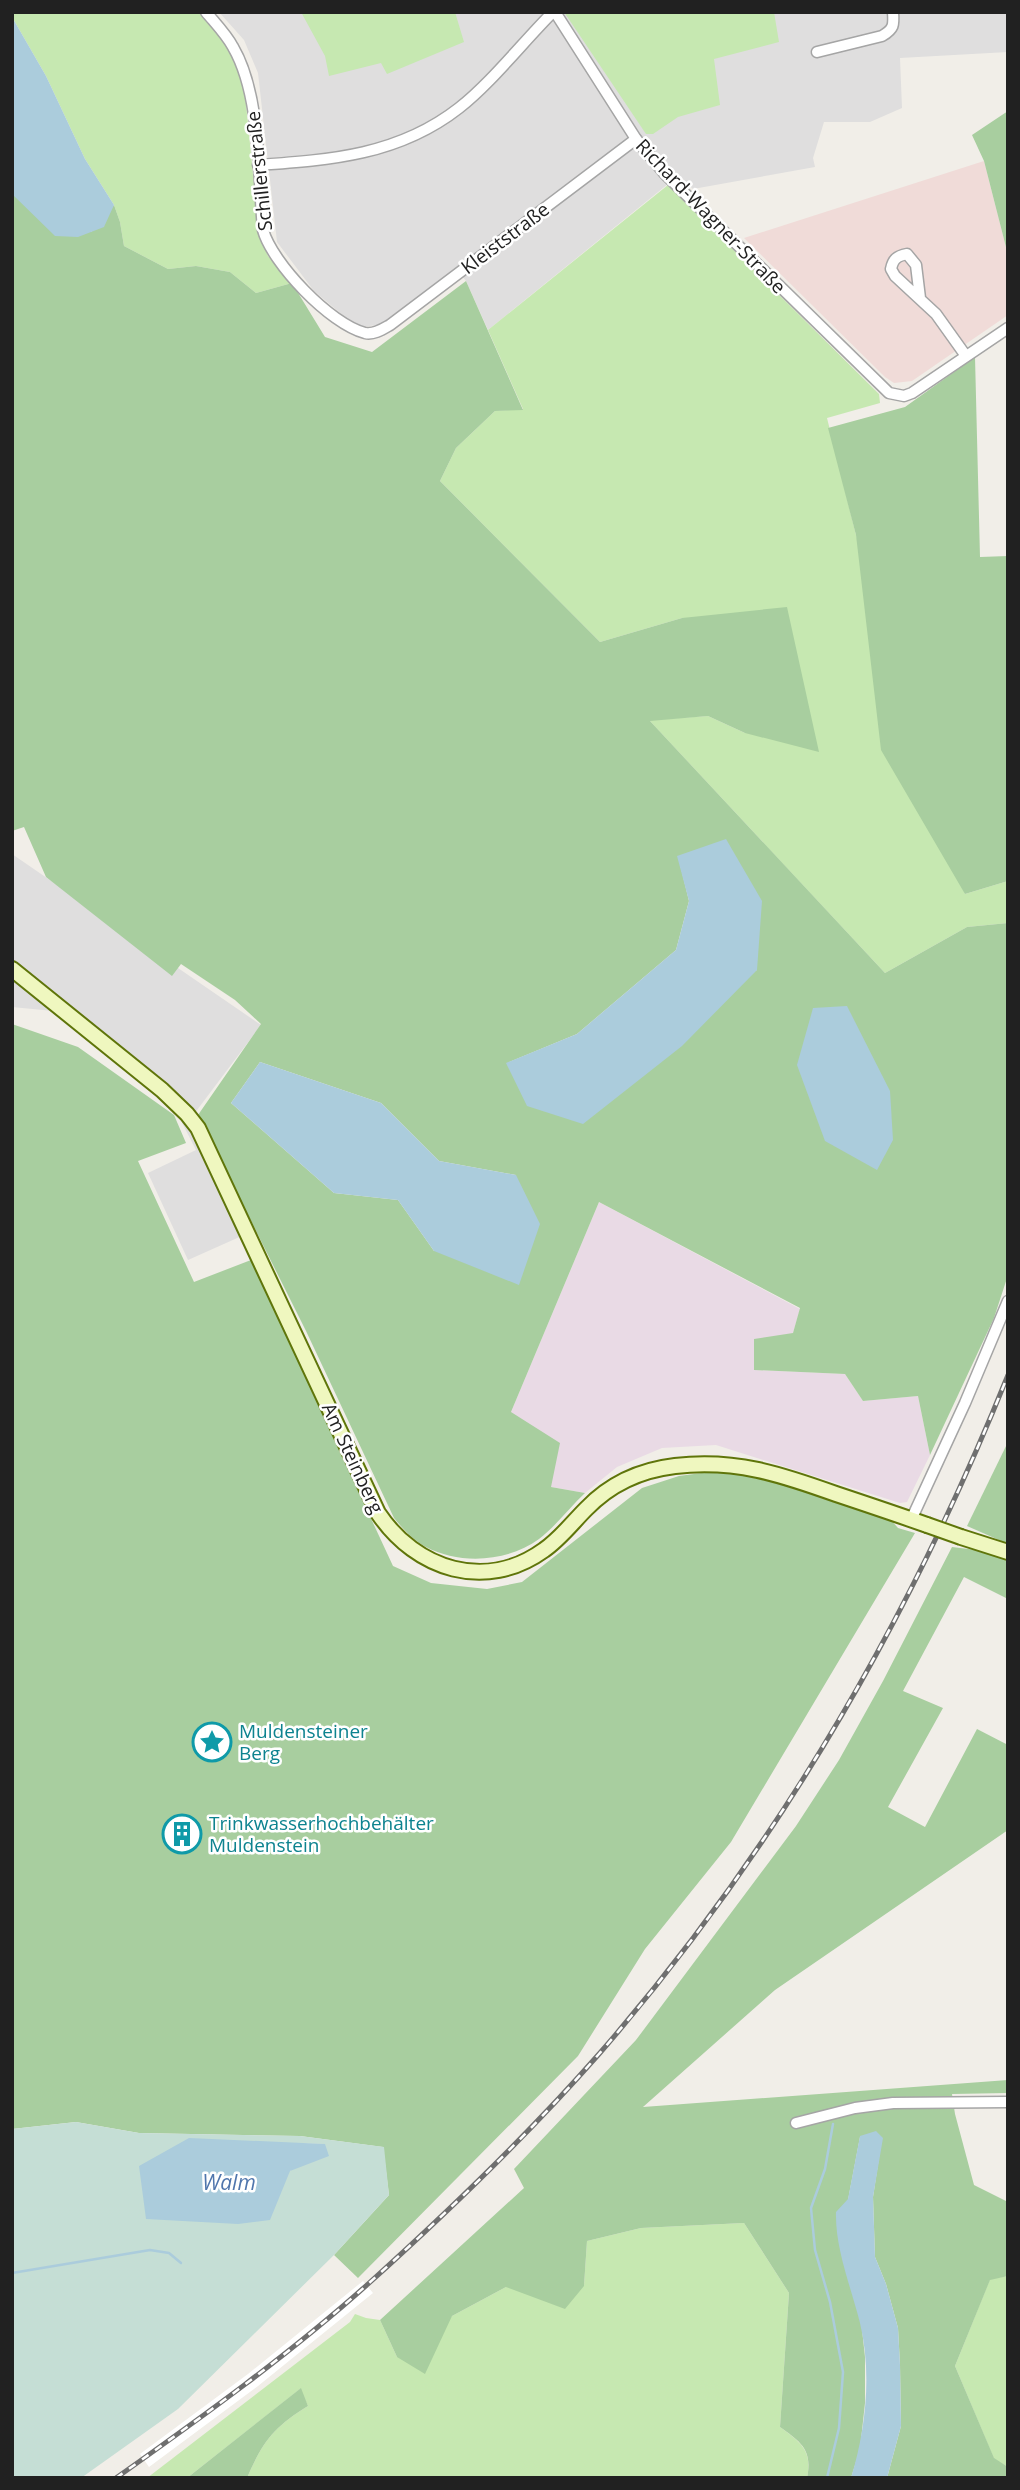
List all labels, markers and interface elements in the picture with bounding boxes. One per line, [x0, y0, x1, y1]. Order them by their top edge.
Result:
street label: Schillerstraße [240, 110, 278, 232]
street label: Richard-Wagner-Straße [630, 133, 792, 299]
street label: Kleiststraße [455, 196, 555, 280]
street label: Am Steinberg [316, 1398, 390, 1518]
place label: Muldensteiner Berg [239, 1718, 368, 1766]
place icon: Muldensteiner Berg [191, 1721, 233, 1763]
place label: Trinkwasserhochbehälter Muldenstein [209, 1810, 434, 1858]
building icon: Trinkwasserhochbehälter Muldenstein [161, 1813, 203, 1855]
water label: Walm [202, 2168, 256, 2196]

